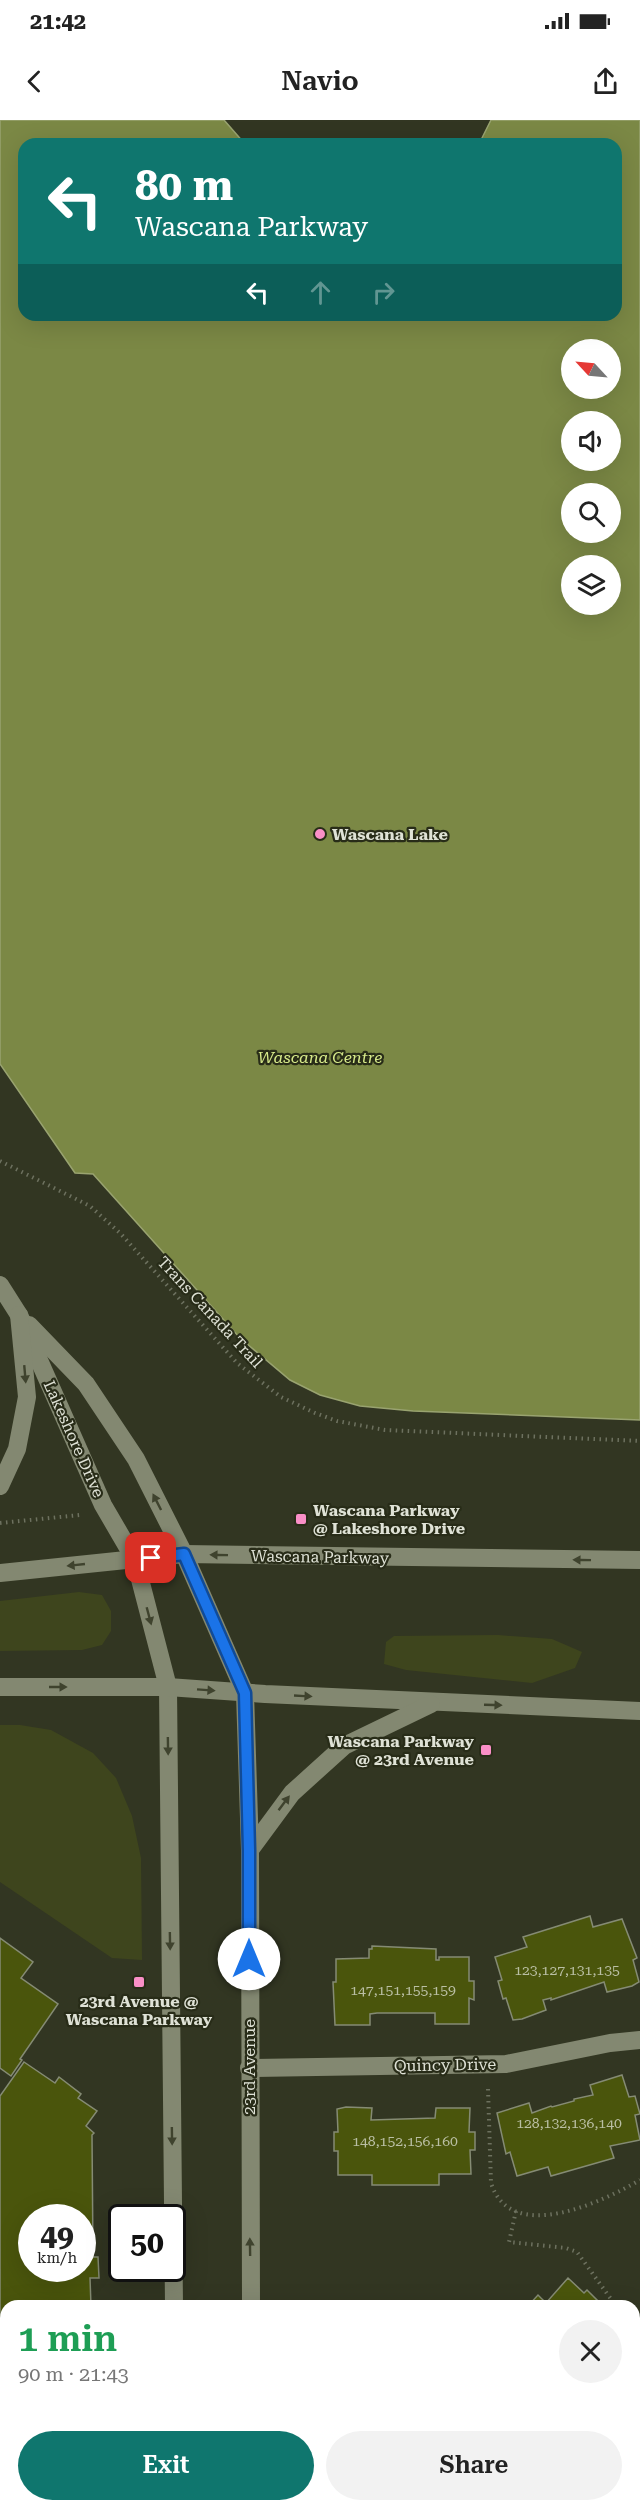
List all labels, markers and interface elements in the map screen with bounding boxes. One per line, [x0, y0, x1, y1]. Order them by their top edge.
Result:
text: 21:42 [30, 9, 86, 34]
icon: back [18, 65, 51, 98]
text: Navio [281, 65, 359, 97]
icon: share [589, 65, 622, 98]
text: 80 m [135, 161, 233, 210]
icon: left [36, 162, 114, 240]
text: Wascana Parkway [135, 211, 368, 243]
icon: left [241, 276, 274, 309]
icon: ahead [304, 276, 337, 309]
icon: right [367, 276, 400, 309]
north arrow [561, 339, 621, 399]
map controls [561, 339, 621, 615]
button: sound [561, 411, 621, 471]
button: search [561, 483, 621, 543]
button: layers [561, 555, 621, 615]
place label: Wascana Lake [332, 825, 448, 844]
marker: Wascana Lake [313, 827, 327, 841]
park label: Wascana Centre [258, 1048, 382, 1067]
street label: Trans Canada Trail [154, 1252, 267, 1372]
one-way arrow [20, 1364, 30, 1383]
street label: Lakeshore Drive [40, 1378, 108, 1501]
one-way arrow [153, 1494, 162, 1511]
place label: Wascana Parkway @ Lakeshore Drive [313, 1501, 465, 1538]
marker: Wascana Parkway @ Lakeshore Drive [294, 1512, 308, 1526]
pin [125, 1532, 176, 1583]
icon: arrive [134, 1541, 167, 1574]
street label: Wascana Parkway [251, 1546, 390, 1568]
one-way arrow [209, 1551, 228, 1560]
one-way arrow [572, 1555, 591, 1565]
one-way arrow [67, 1560, 86, 1570]
one-way arrow [145, 1607, 155, 1625]
one-way arrow [49, 1682, 68, 1692]
one-way arrow [197, 1685, 216, 1695]
one-way arrow [294, 1691, 313, 1700]
one-way arrow [484, 1700, 503, 1709]
place label: Wascana Parkway @ 23rd Avenue [327, 1732, 474, 1769]
one-way arrow [163, 1736, 173, 1755]
marker: Wascana Parkway @ 23rd Avenue [479, 1743, 493, 1757]
one-way arrow [278, 1796, 290, 1812]
position arrow [217, 1927, 281, 1991]
one-way arrow [165, 1931, 175, 1950]
house number: 123,127,131,135 [514, 1962, 620, 1978]
marker: 23rd Avenue @ Wascana Parkway [132, 1975, 146, 1989]
house number: 147,151,155,159 [350, 1982, 456, 1998]
place label: 23rd Avenue @ Wascana Parkway [66, 1992, 213, 2029]
street label: 23rd Avenue [240, 2019, 259, 2115]
street label: Quincy Drive [394, 2055, 497, 2075]
house number: 128,132,136,140 [516, 2115, 622, 2131]
one-way arrow [167, 2126, 177, 2145]
house number: 148,152,156,160 [352, 2133, 458, 2149]
speed limit sign: 50 [108, 2204, 186, 2282]
text: 49 [40, 2218, 74, 2253]
one-way arrow [245, 2238, 255, 2257]
text: km/h [37, 2249, 77, 2267]
text: 1 min [18, 2318, 117, 2360]
button: close [559, 2320, 622, 2383]
text: 90 m · 21:43 [18, 2362, 129, 2386]
button: Exit [18, 2431, 314, 2500]
button: Share [326, 2431, 622, 2500]

